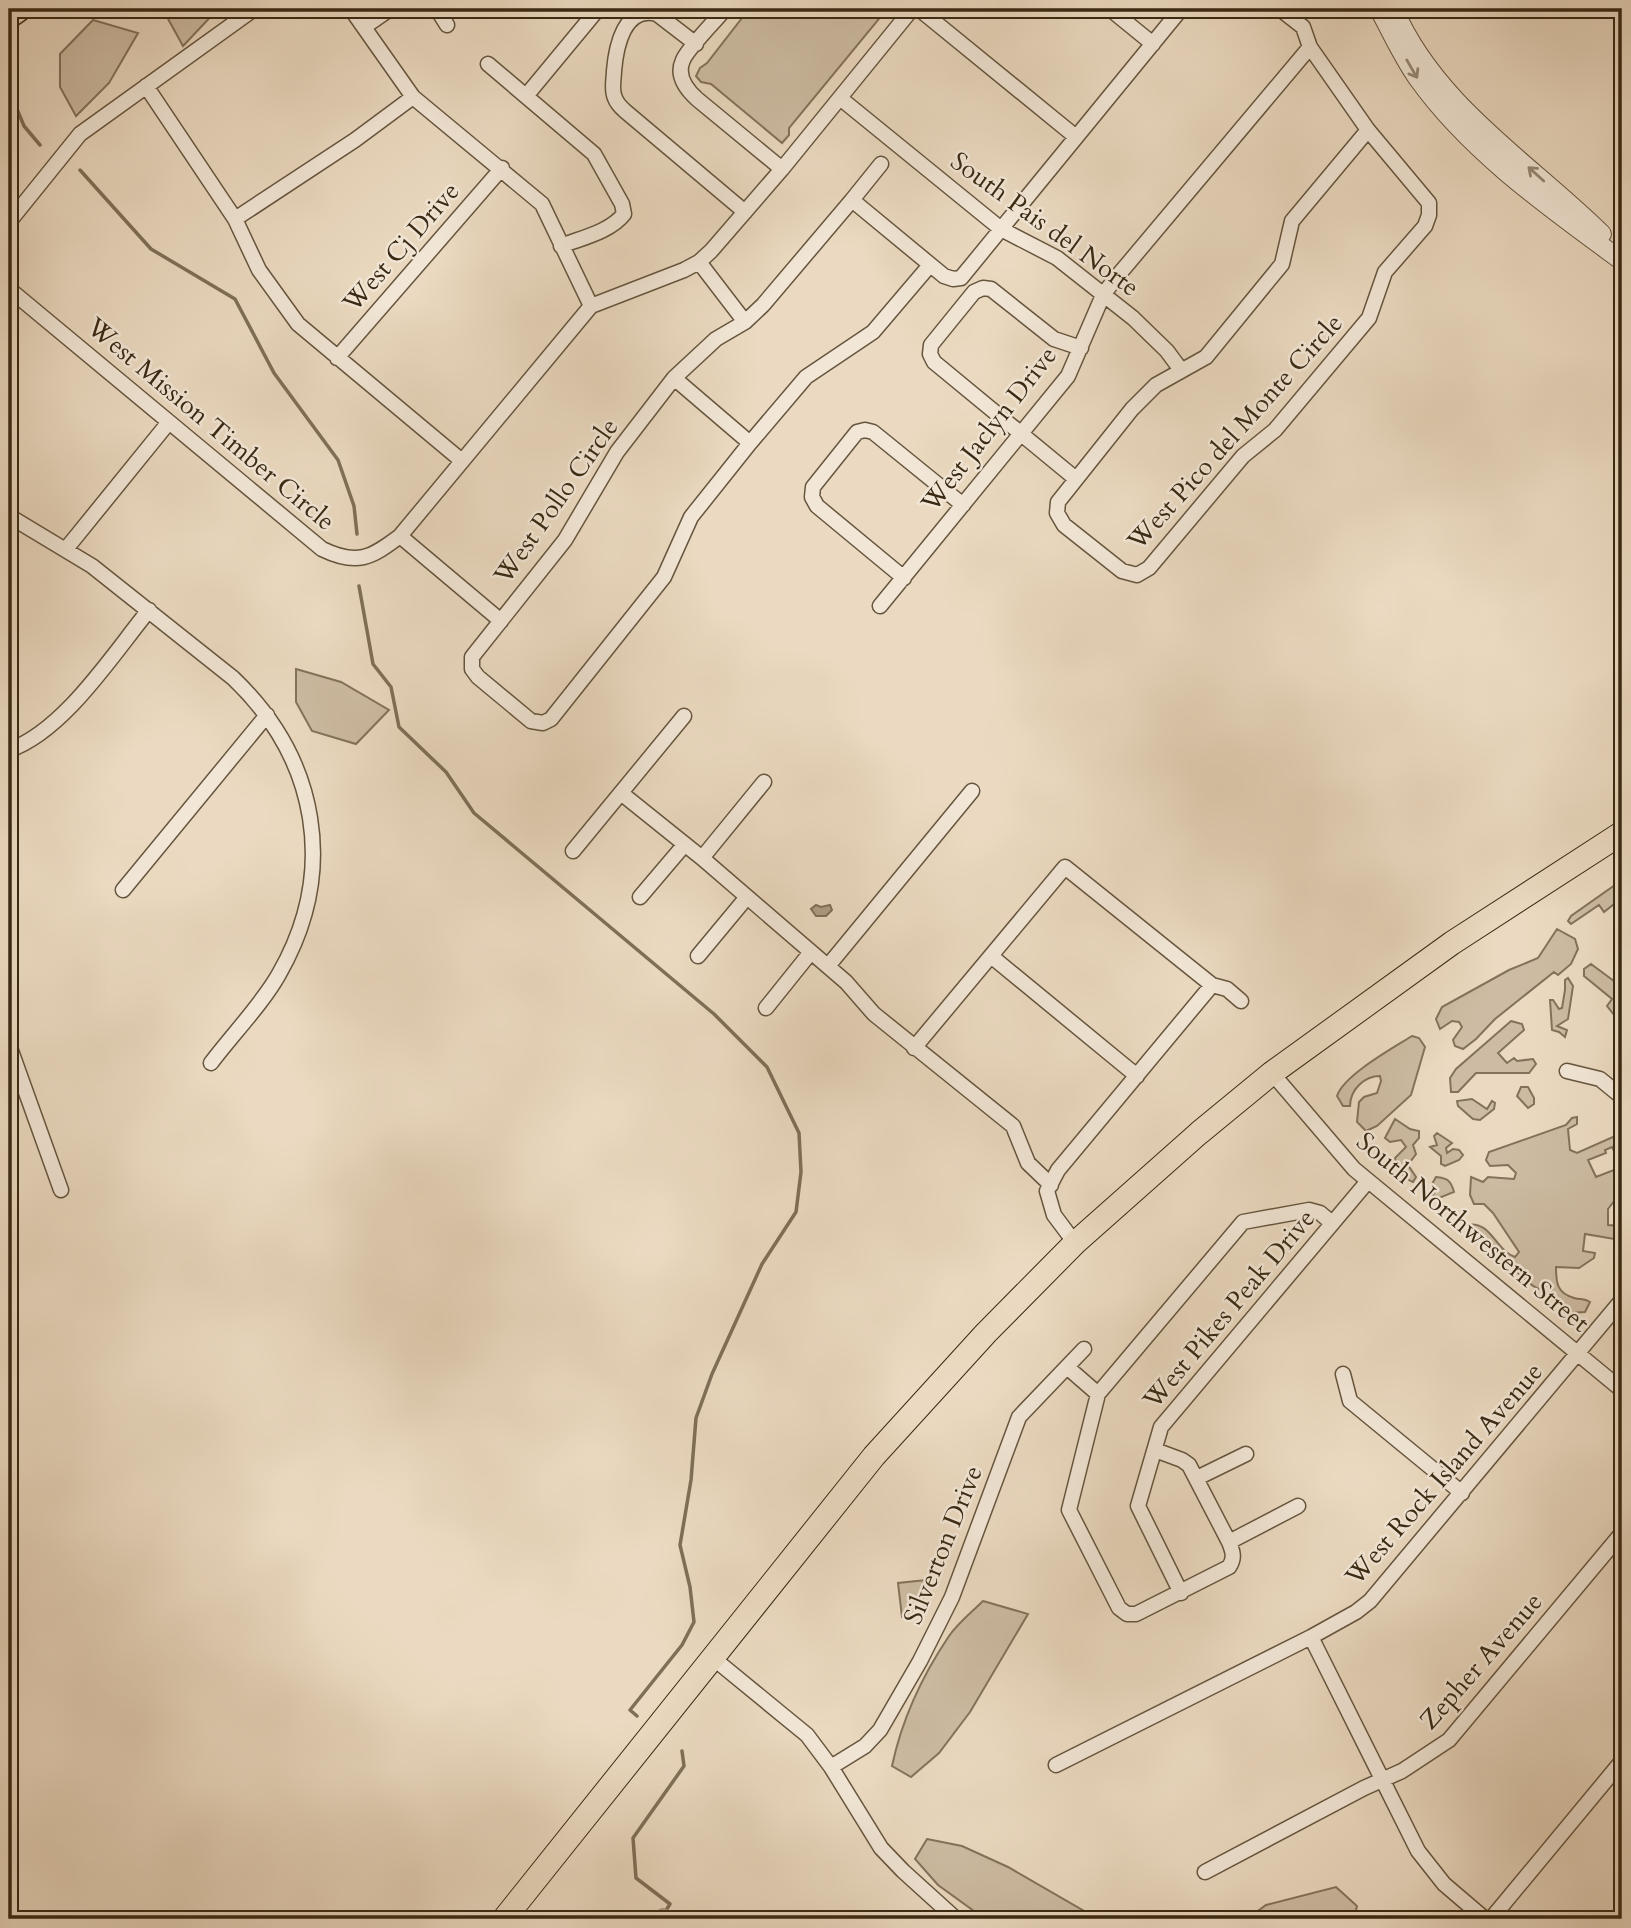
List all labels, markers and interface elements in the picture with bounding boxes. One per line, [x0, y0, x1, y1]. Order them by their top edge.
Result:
one-way arrow [1405, 58, 1419, 78]
street label: South Pais del Norte [944, 144, 1146, 304]
one-way arrow [1527, 166, 1545, 182]
street label: West Cj Drive [334, 175, 467, 320]
street label: West Pico del Monte Circle [1119, 306, 1351, 558]
street label: West Mission Timber Circle [79, 309, 343, 538]
street label: West Jaclyn Drive [913, 339, 1065, 520]
street label: West Pollo Circle [485, 411, 626, 592]
street label: South Northwestern Street [1349, 1124, 1597, 1340]
street label: West Pikes Peak Drive [1134, 1202, 1323, 1417]
street label: West Rock Island Avenue [1337, 1355, 1551, 1594]
street label: Silverton Drive [895, 1460, 991, 1630]
street label: Zepher Avenue [1412, 1585, 1550, 1737]

